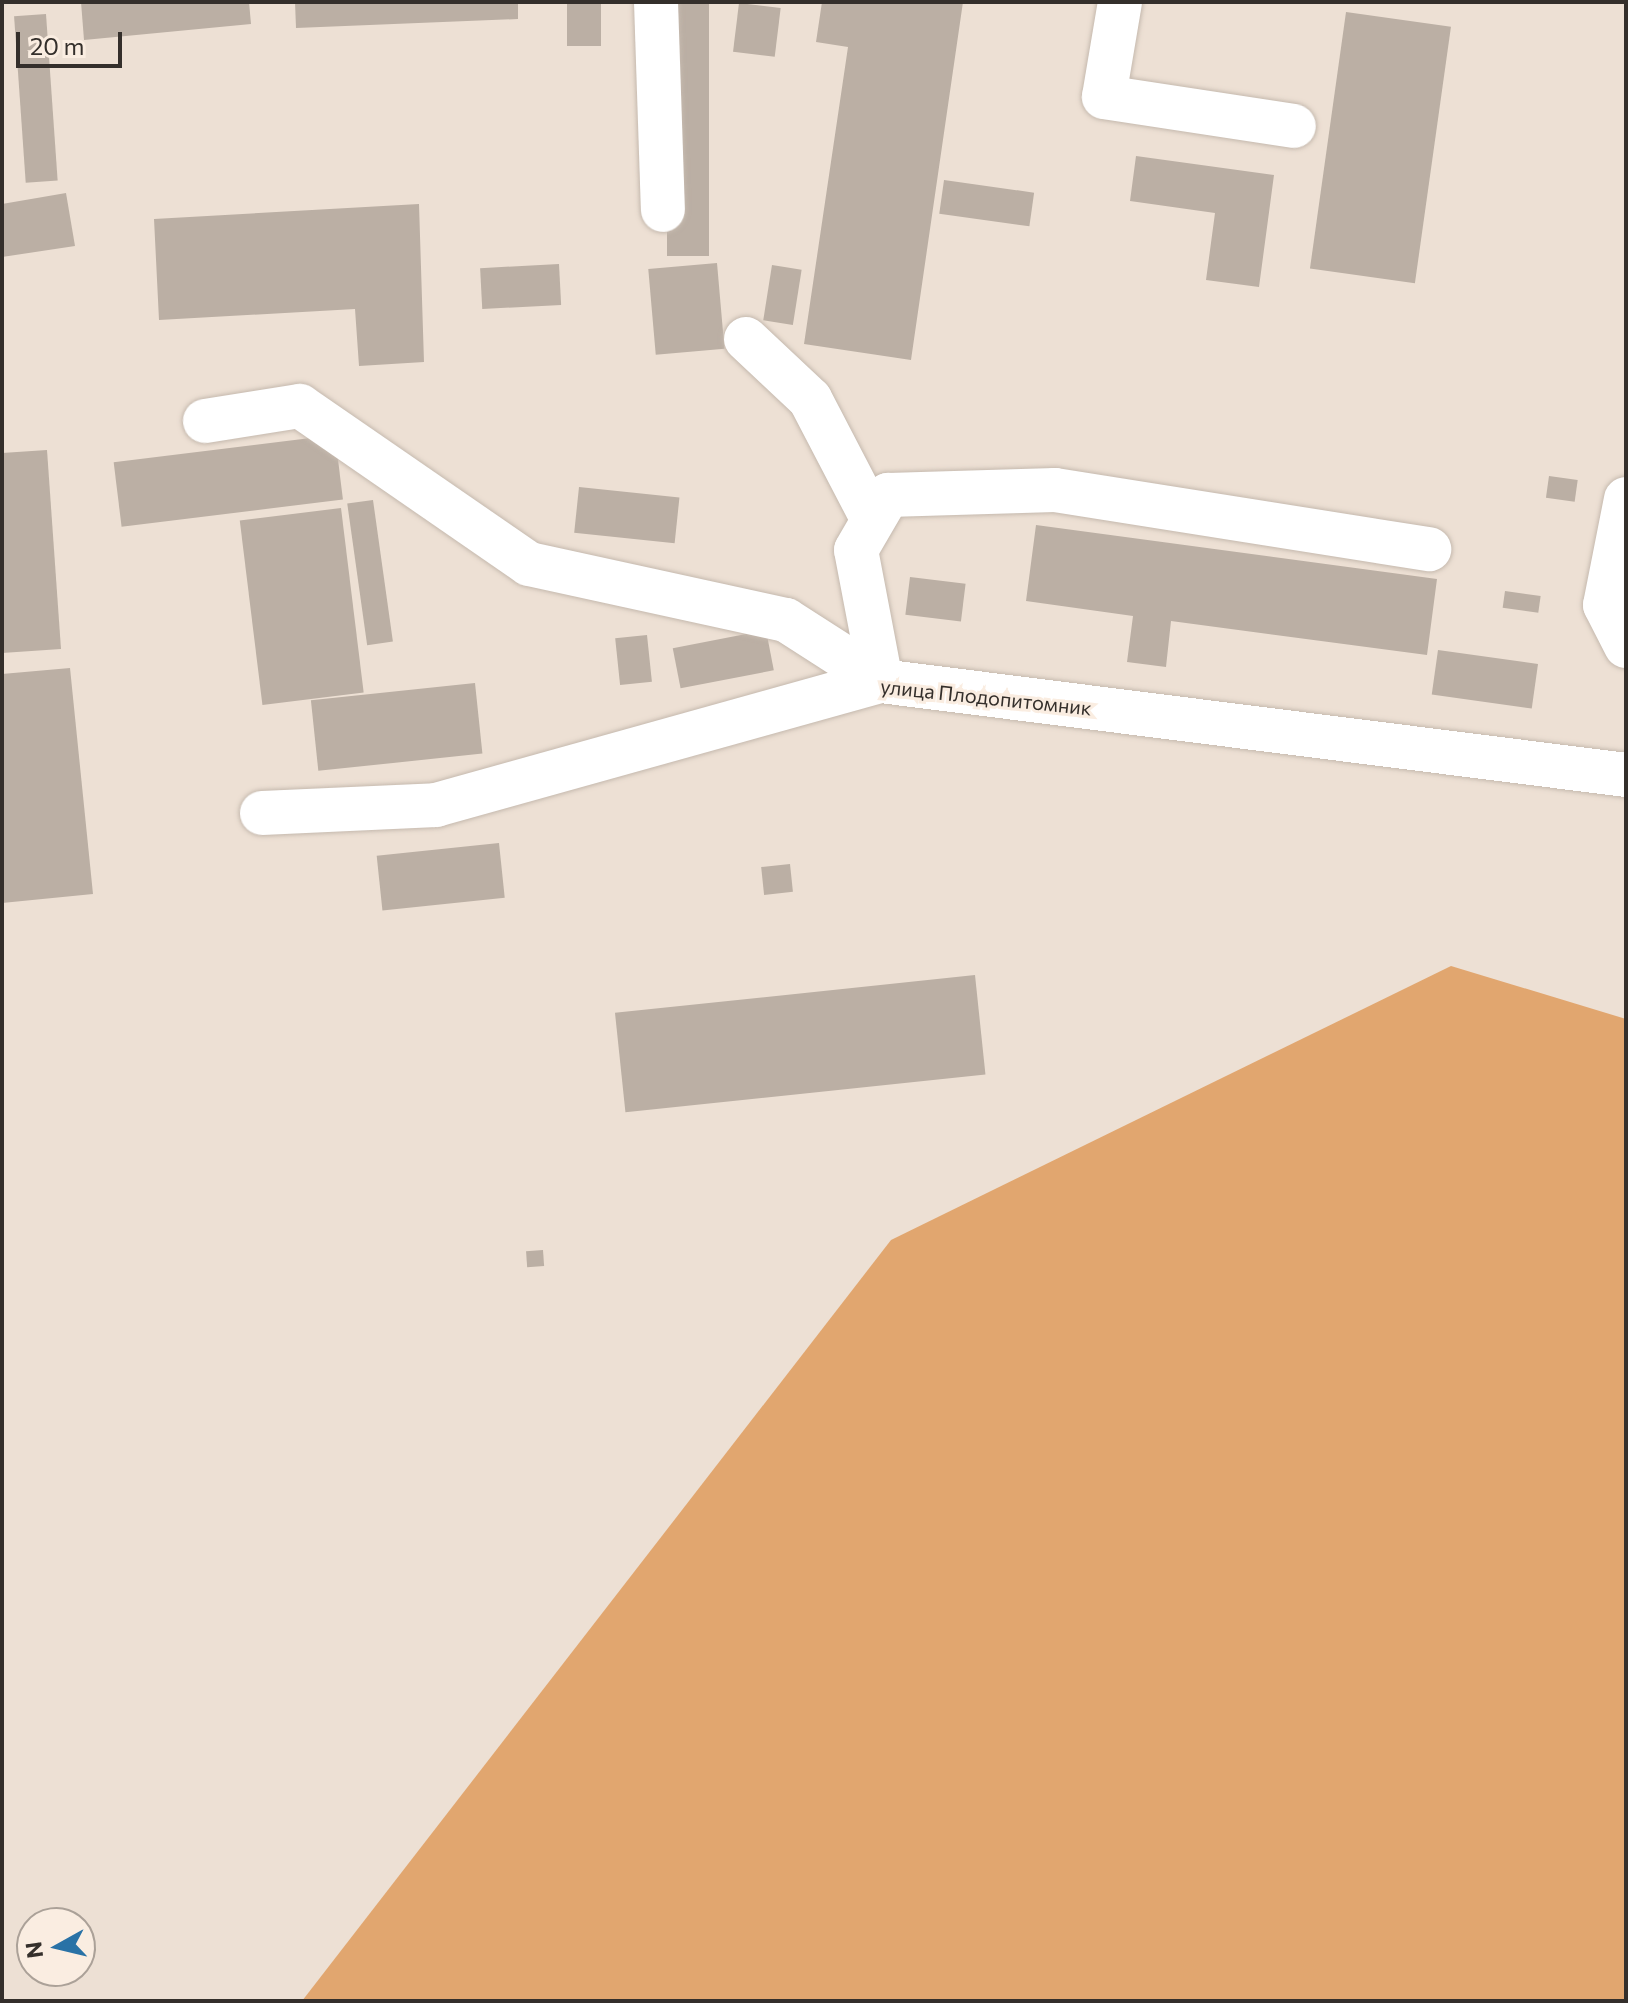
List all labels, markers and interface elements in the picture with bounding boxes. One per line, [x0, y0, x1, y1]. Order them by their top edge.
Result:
scale bar [20, 16, 126, 66]
text: 20 m [30, 31, 84, 60]
street label: улица Плодопитомник [879, 674, 1093, 720]
north arrow [16, 1907, 96, 1987]
text: N [19, 1940, 48, 1960]

